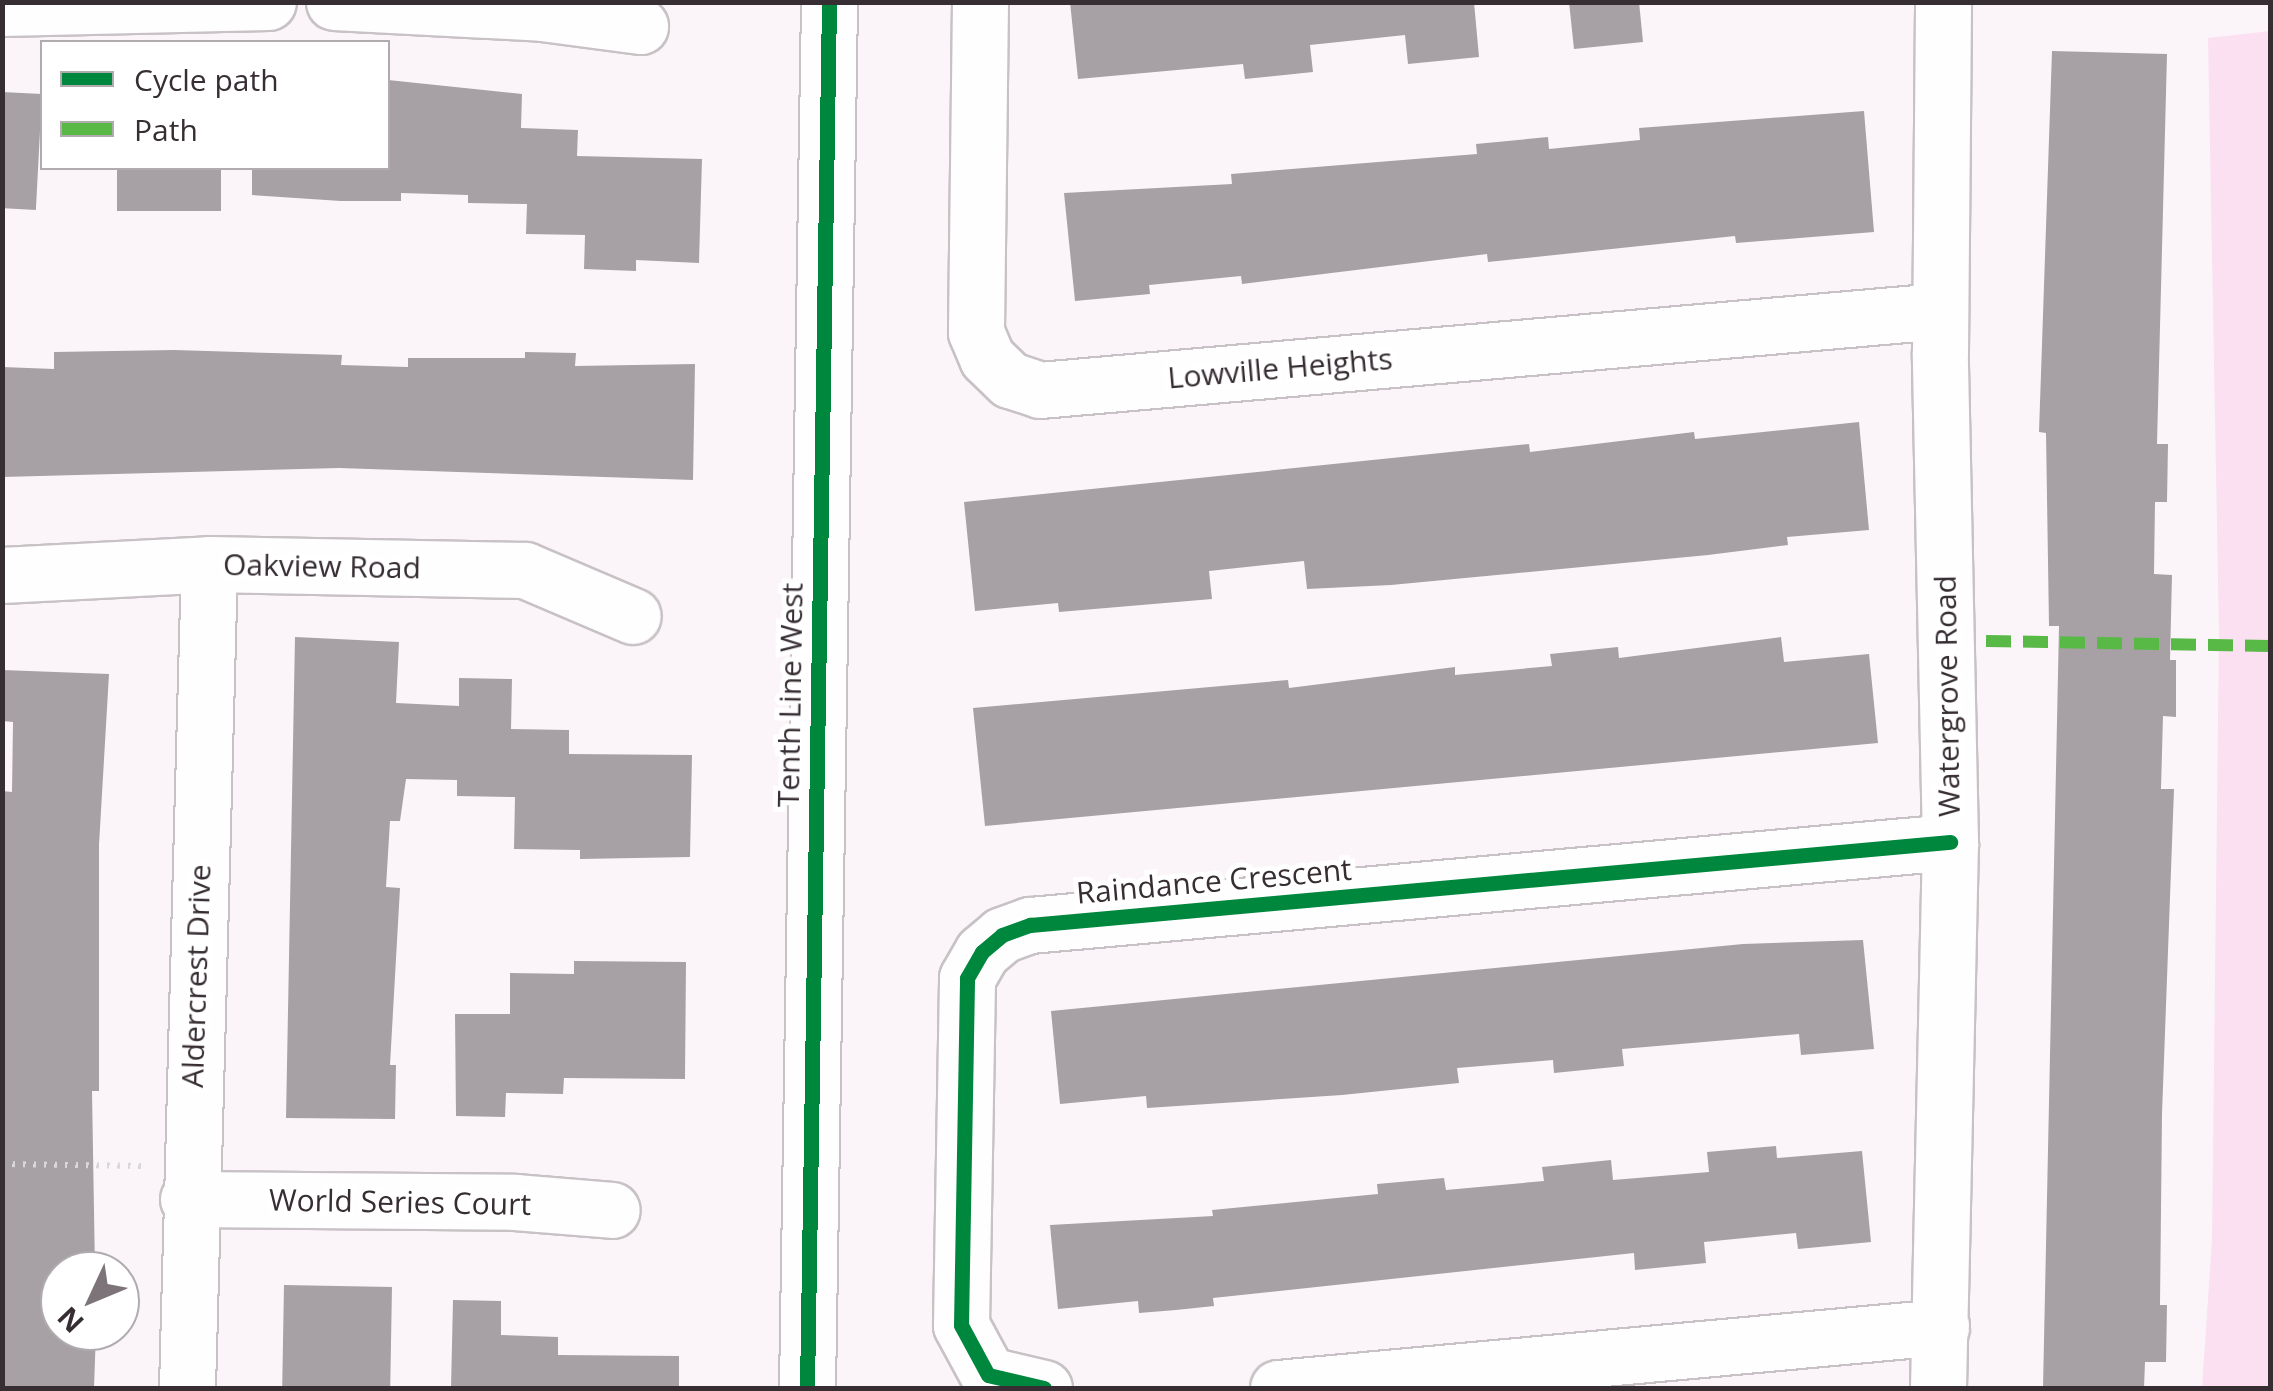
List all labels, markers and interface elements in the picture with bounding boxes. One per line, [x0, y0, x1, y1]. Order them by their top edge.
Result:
legend [40, 40, 390, 170]
text: Cycle path [134, 59, 279, 100]
text: Path [134, 109, 198, 150]
street label: Lowville Heights [1166, 340, 1394, 396]
street label: Oakview Road [223, 546, 421, 586]
street label: Watergrove Road [1927, 575, 1967, 817]
street label: Tenth Line West [770, 582, 810, 808]
street label: Raindance Crescent [1075, 851, 1353, 911]
street label: Aldercrest Drive [174, 864, 218, 1088]
street label: World Series Court [269, 1182, 531, 1222]
north arrow [40, 1251, 140, 1351]
text: N [48, 1299, 91, 1342]

